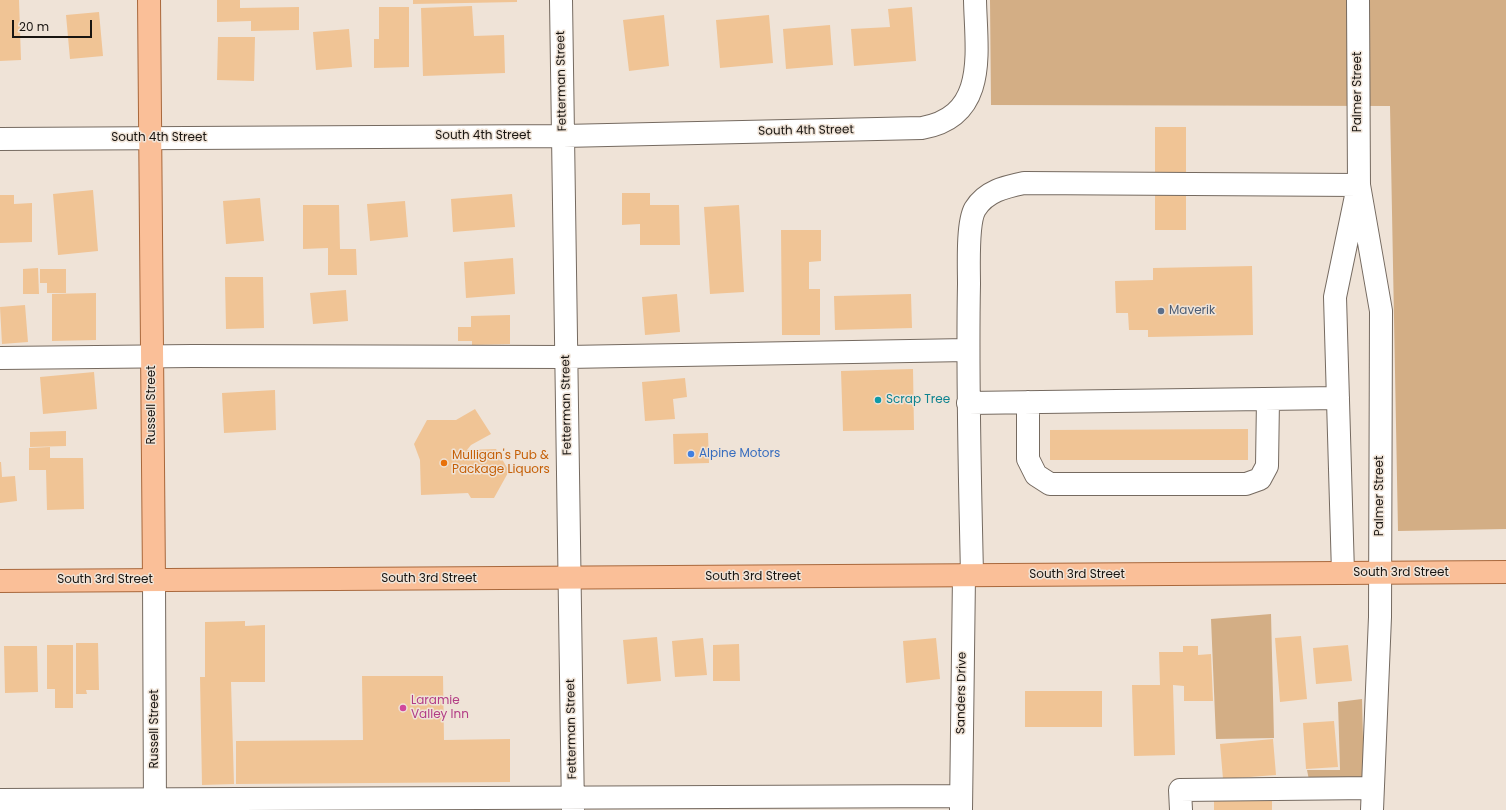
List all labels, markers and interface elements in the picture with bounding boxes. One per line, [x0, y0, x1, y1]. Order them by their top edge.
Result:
scale bar [14, 12, 94, 38]
text: 20 m [19, 18, 49, 35]
street label: Fetterman Street [554, 31, 570, 131]
street label: Palmer Street [1351, 52, 1365, 132]
street label: South 4th Street [758, 123, 854, 139]
street label: South 4th Street [435, 129, 531, 143]
street label: South 4th Street [111, 131, 207, 145]
place label: Maverik [1169, 304, 1215, 318]
marker: Maverik [1156, 306, 1166, 316]
street label: Fetterman Street [559, 355, 575, 455]
street label: Russell Street [145, 365, 159, 445]
place label: Scrap Tree [886, 393, 950, 407]
marker: Scrap Tree [873, 395, 883, 405]
place label: Alpine Motors [699, 447, 780, 461]
place label: Mulligan's Pub & Package Liquors [452, 449, 550, 477]
marker: Alpine Motors [686, 449, 696, 459]
street label: Palmer Street [1373, 456, 1387, 536]
marker: Mulligan's Pub & Package Liquors [439, 458, 449, 468]
street label: South 3rd Street [1353, 566, 1449, 580]
street label: South 3rd Street [1029, 568, 1125, 582]
street label: South 3rd Street [705, 570, 801, 584]
street label: South 3rd Street [381, 572, 477, 586]
street label: South 3rd Street [57, 573, 153, 587]
street label: Sanders Drive [954, 652, 970, 734]
street label: Fetterman Street [564, 679, 580, 779]
street label: Russell Street [148, 689, 162, 769]
place label: Laramie Valley Inn [411, 694, 469, 722]
marker: Laramie Valley Inn [398, 703, 408, 713]

